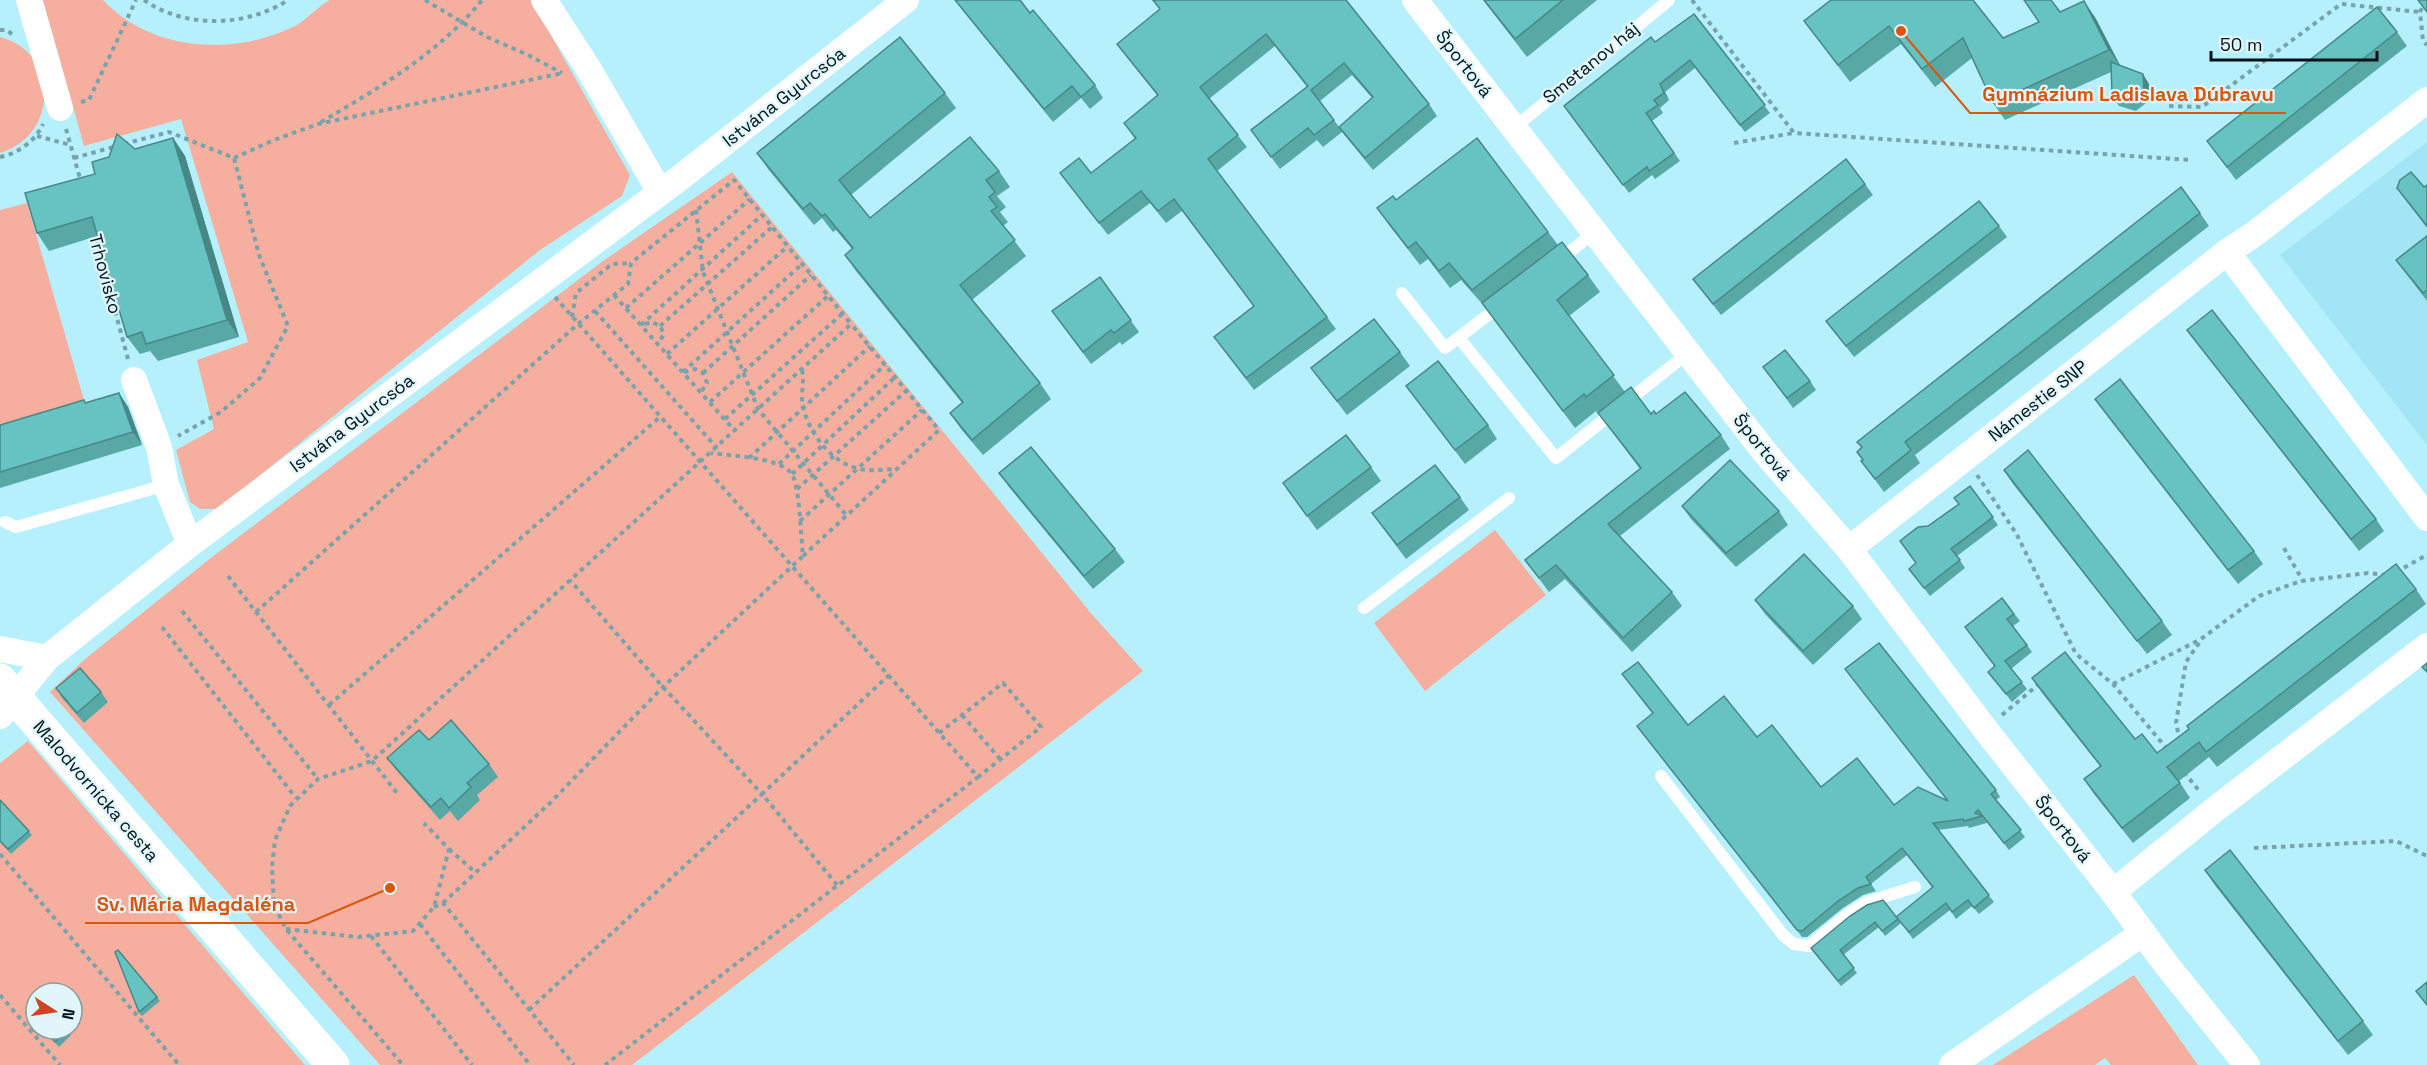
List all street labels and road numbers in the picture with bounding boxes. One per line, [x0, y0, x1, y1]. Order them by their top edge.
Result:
street label: Smetanov háj [1538, 17, 1644, 108]
street label: Športová [1431, 25, 1498, 102]
street label: Istvána Gyurcsóa [718, 41, 850, 152]
street label: Trhovisko [84, 231, 127, 316]
street label: Námestie SNP [1984, 355, 2092, 446]
street label: Istvána Gyurcsóa [285, 368, 418, 477]
street label: Športová [1729, 409, 1796, 485]
street label: Malodvornícka cesta [29, 715, 164, 866]
street label: Športová [2030, 790, 2097, 867]

